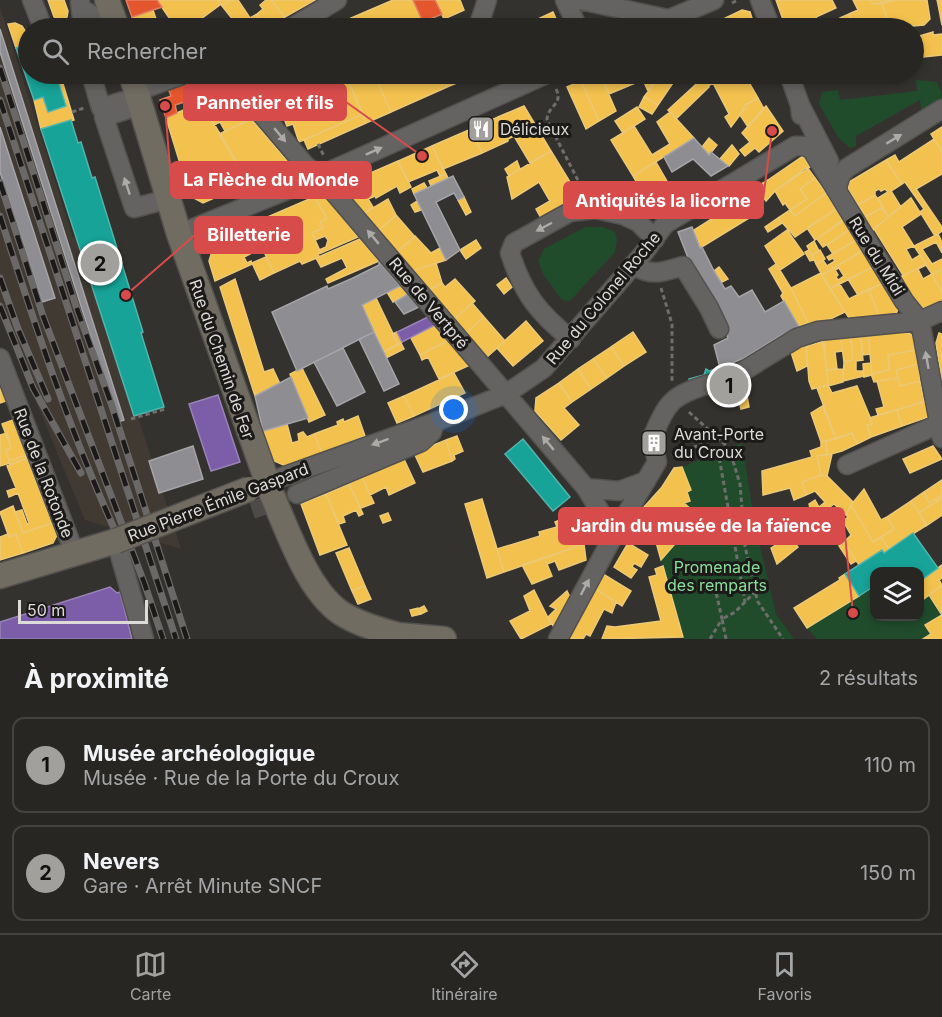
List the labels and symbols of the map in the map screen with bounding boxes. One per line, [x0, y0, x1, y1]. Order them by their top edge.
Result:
callout: Pannetier et fils [184, 84, 346, 120]
text: Pannetier et fils [196, 92, 334, 113]
restaurant icon: Délicieux [466, 114, 496, 144]
place label: Délicieux [500, 119, 569, 139]
one-way arrow [273, 127, 286, 142]
one-way arrow [886, 133, 903, 144]
one-way arrow [365, 147, 382, 156]
callout: La Flèche du Monde [171, 162, 371, 198]
text: La Flèche du Monde [183, 169, 359, 190]
one-way arrow [122, 177, 131, 195]
callout: Antiquités la licorne [564, 182, 763, 218]
text: Antiquités la licorne [575, 190, 751, 211]
street label: Rue du Midi [845, 213, 909, 299]
callout: Billetterie [195, 217, 302, 253]
one-way arrow [535, 222, 552, 232]
text: Billetterie [207, 224, 291, 245]
street label: Rue du Colonel Roche [542, 228, 664, 368]
one-way arrow [366, 229, 379, 245]
pin: 2 [80, 240, 120, 286]
street label: Rue de Vertpré [385, 253, 473, 353]
street label: Rue du Chemin de Fer [185, 277, 259, 441]
one-way arrow [922, 350, 931, 369]
pin: 1 [710, 362, 748, 408]
your location [439, 395, 468, 424]
street label: Rue de la Rotonde [10, 405, 78, 541]
place label: Avant-Porte du Croux [674, 424, 764, 462]
building icon: Avant-Porte du Croux [639, 428, 669, 458]
one-way arrow [542, 436, 555, 451]
one-way arrow [371, 438, 389, 448]
street label: Rue Pierre Émile Gaspard [125, 458, 311, 546]
callout: Jardin du musée de la faïence [559, 508, 844, 544]
text: Jardin du musée de la faïence [570, 515, 832, 536]
park label: Promenade des remparts [667, 557, 767, 595]
one-way arrow [580, 579, 590, 596]
scale bar [18, 597, 148, 624]

